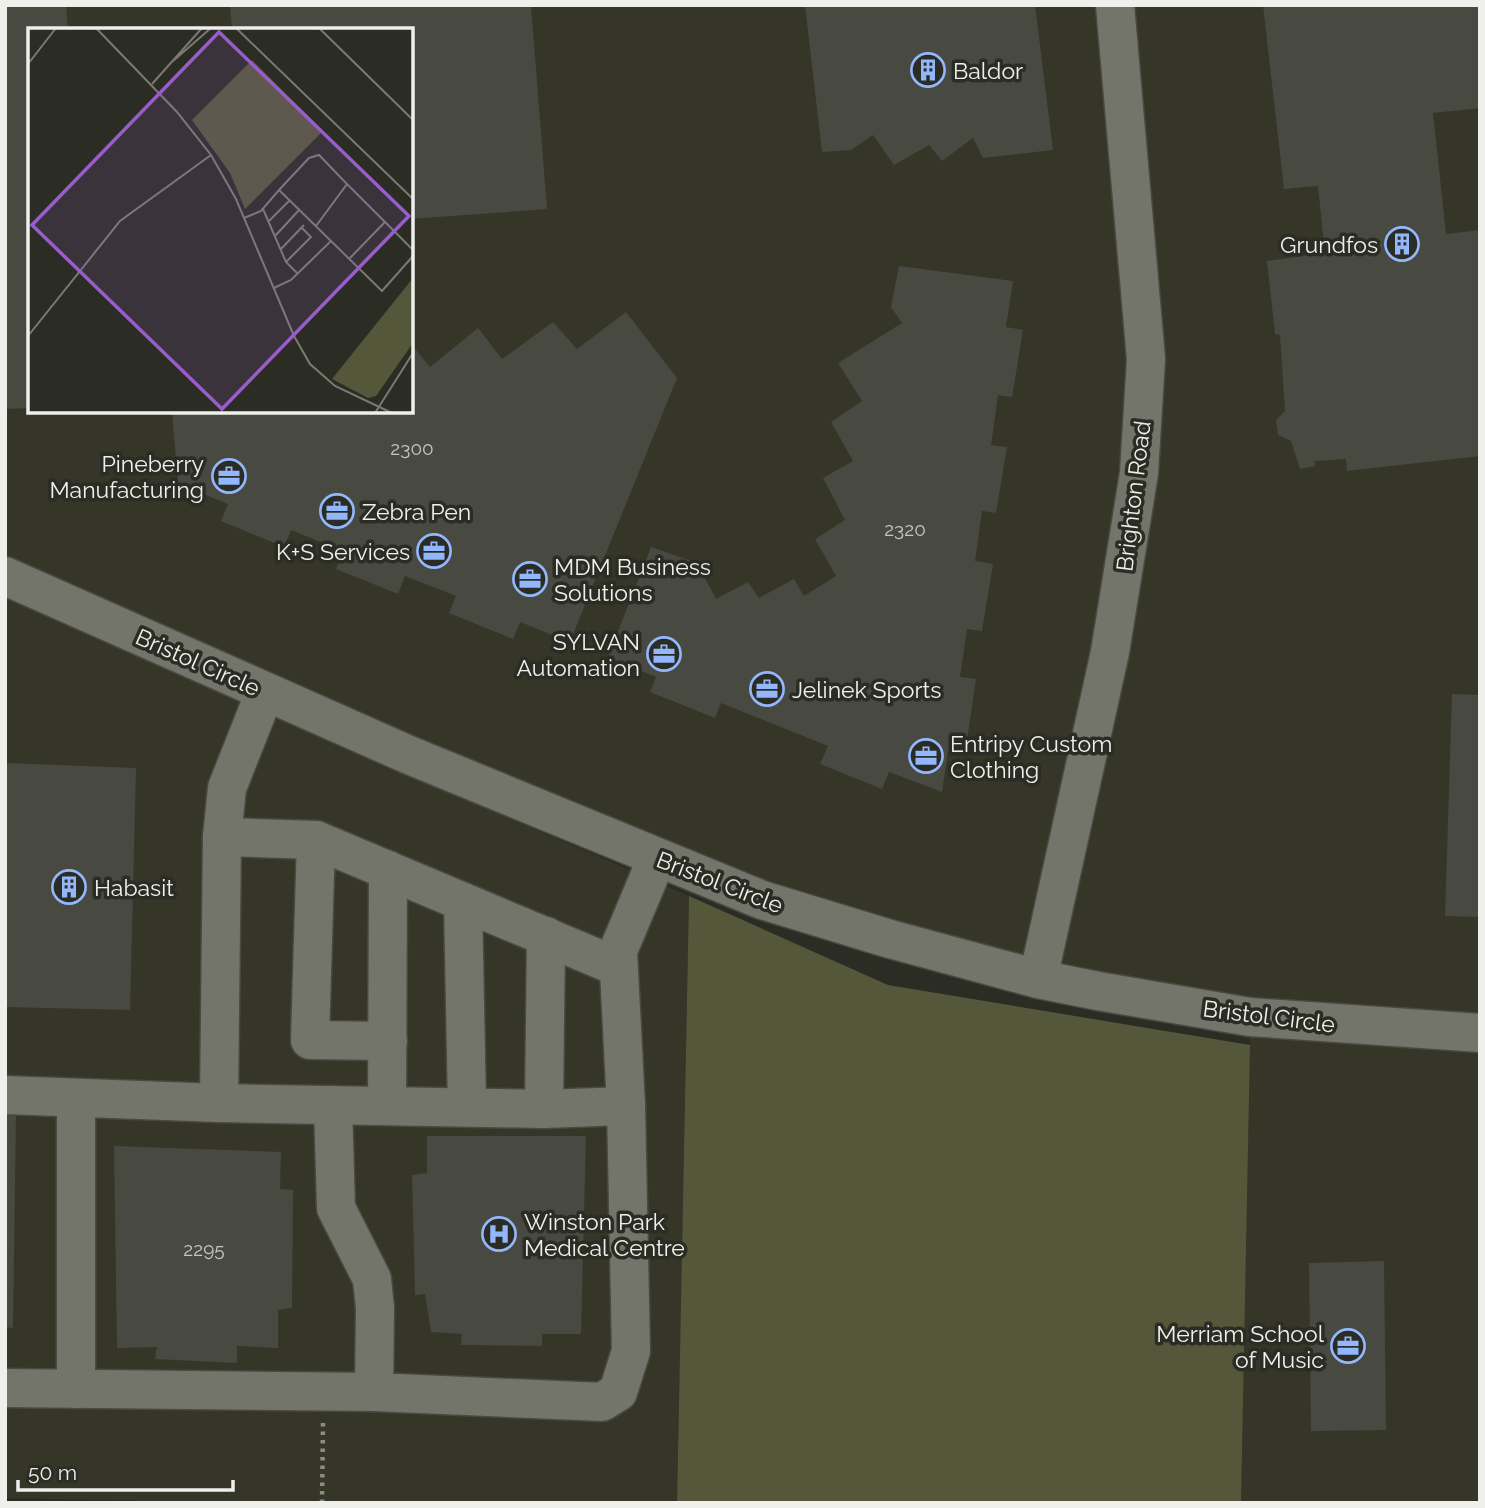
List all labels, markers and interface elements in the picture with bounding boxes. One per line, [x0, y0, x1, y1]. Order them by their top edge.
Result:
inset map [28, 28, 413, 413]
building icon: Baldor [909, 51, 947, 89]
place label: Baldor [953, 57, 1023, 84]
building icon: Grundfos [1383, 225, 1421, 263]
place label: Grundfos [1280, 231, 1378, 258]
street label: Brighton Road [1110, 419, 1156, 573]
house number: 2300 [390, 437, 434, 459]
place label: Pineberry Manufacturing [50, 450, 204, 503]
office icon: Pineberry Manufacturing [210, 457, 248, 495]
office icon: Zebra Pen [318, 492, 356, 530]
place label: Zebra Pen [362, 498, 471, 525]
house number: 2320 [884, 518, 926, 540]
office icon: K+S Services [415, 532, 453, 570]
place label: K+S Services [276, 538, 410, 565]
place label: MDM Business Solutions [554, 553, 711, 606]
office icon: MDM Business Solutions [511, 560, 549, 598]
street label: Bristol Circle [132, 623, 264, 701]
place label: SYLVAN Automation [516, 628, 640, 681]
office icon: SYLVAN Automation [645, 635, 683, 673]
office icon: Jelinek Sports [748, 670, 786, 708]
place label: Jelinek Sports [792, 676, 941, 703]
place label: Entripy Custom Clothing [950, 730, 1112, 783]
office icon: Entripy Custom Clothing [907, 737, 945, 775]
street label: Bristol Circle [653, 846, 787, 918]
building icon: Habasit [50, 868, 88, 906]
place label: Habasit [94, 874, 174, 901]
street label: Bristol Circle [1201, 994, 1337, 1038]
place label: Winston Park Medical Centre [524, 1208, 685, 1261]
hospital icon: Winston Park Medical Centre [480, 1215, 518, 1253]
house number: 2295 [183, 1238, 225, 1260]
place label: Merriam School of Music [1156, 1320, 1325, 1373]
office icon: Merriam School of Music [1329, 1327, 1367, 1365]
scale bar [18, 1448, 233, 1492]
text: 50 m [28, 1460, 77, 1485]

